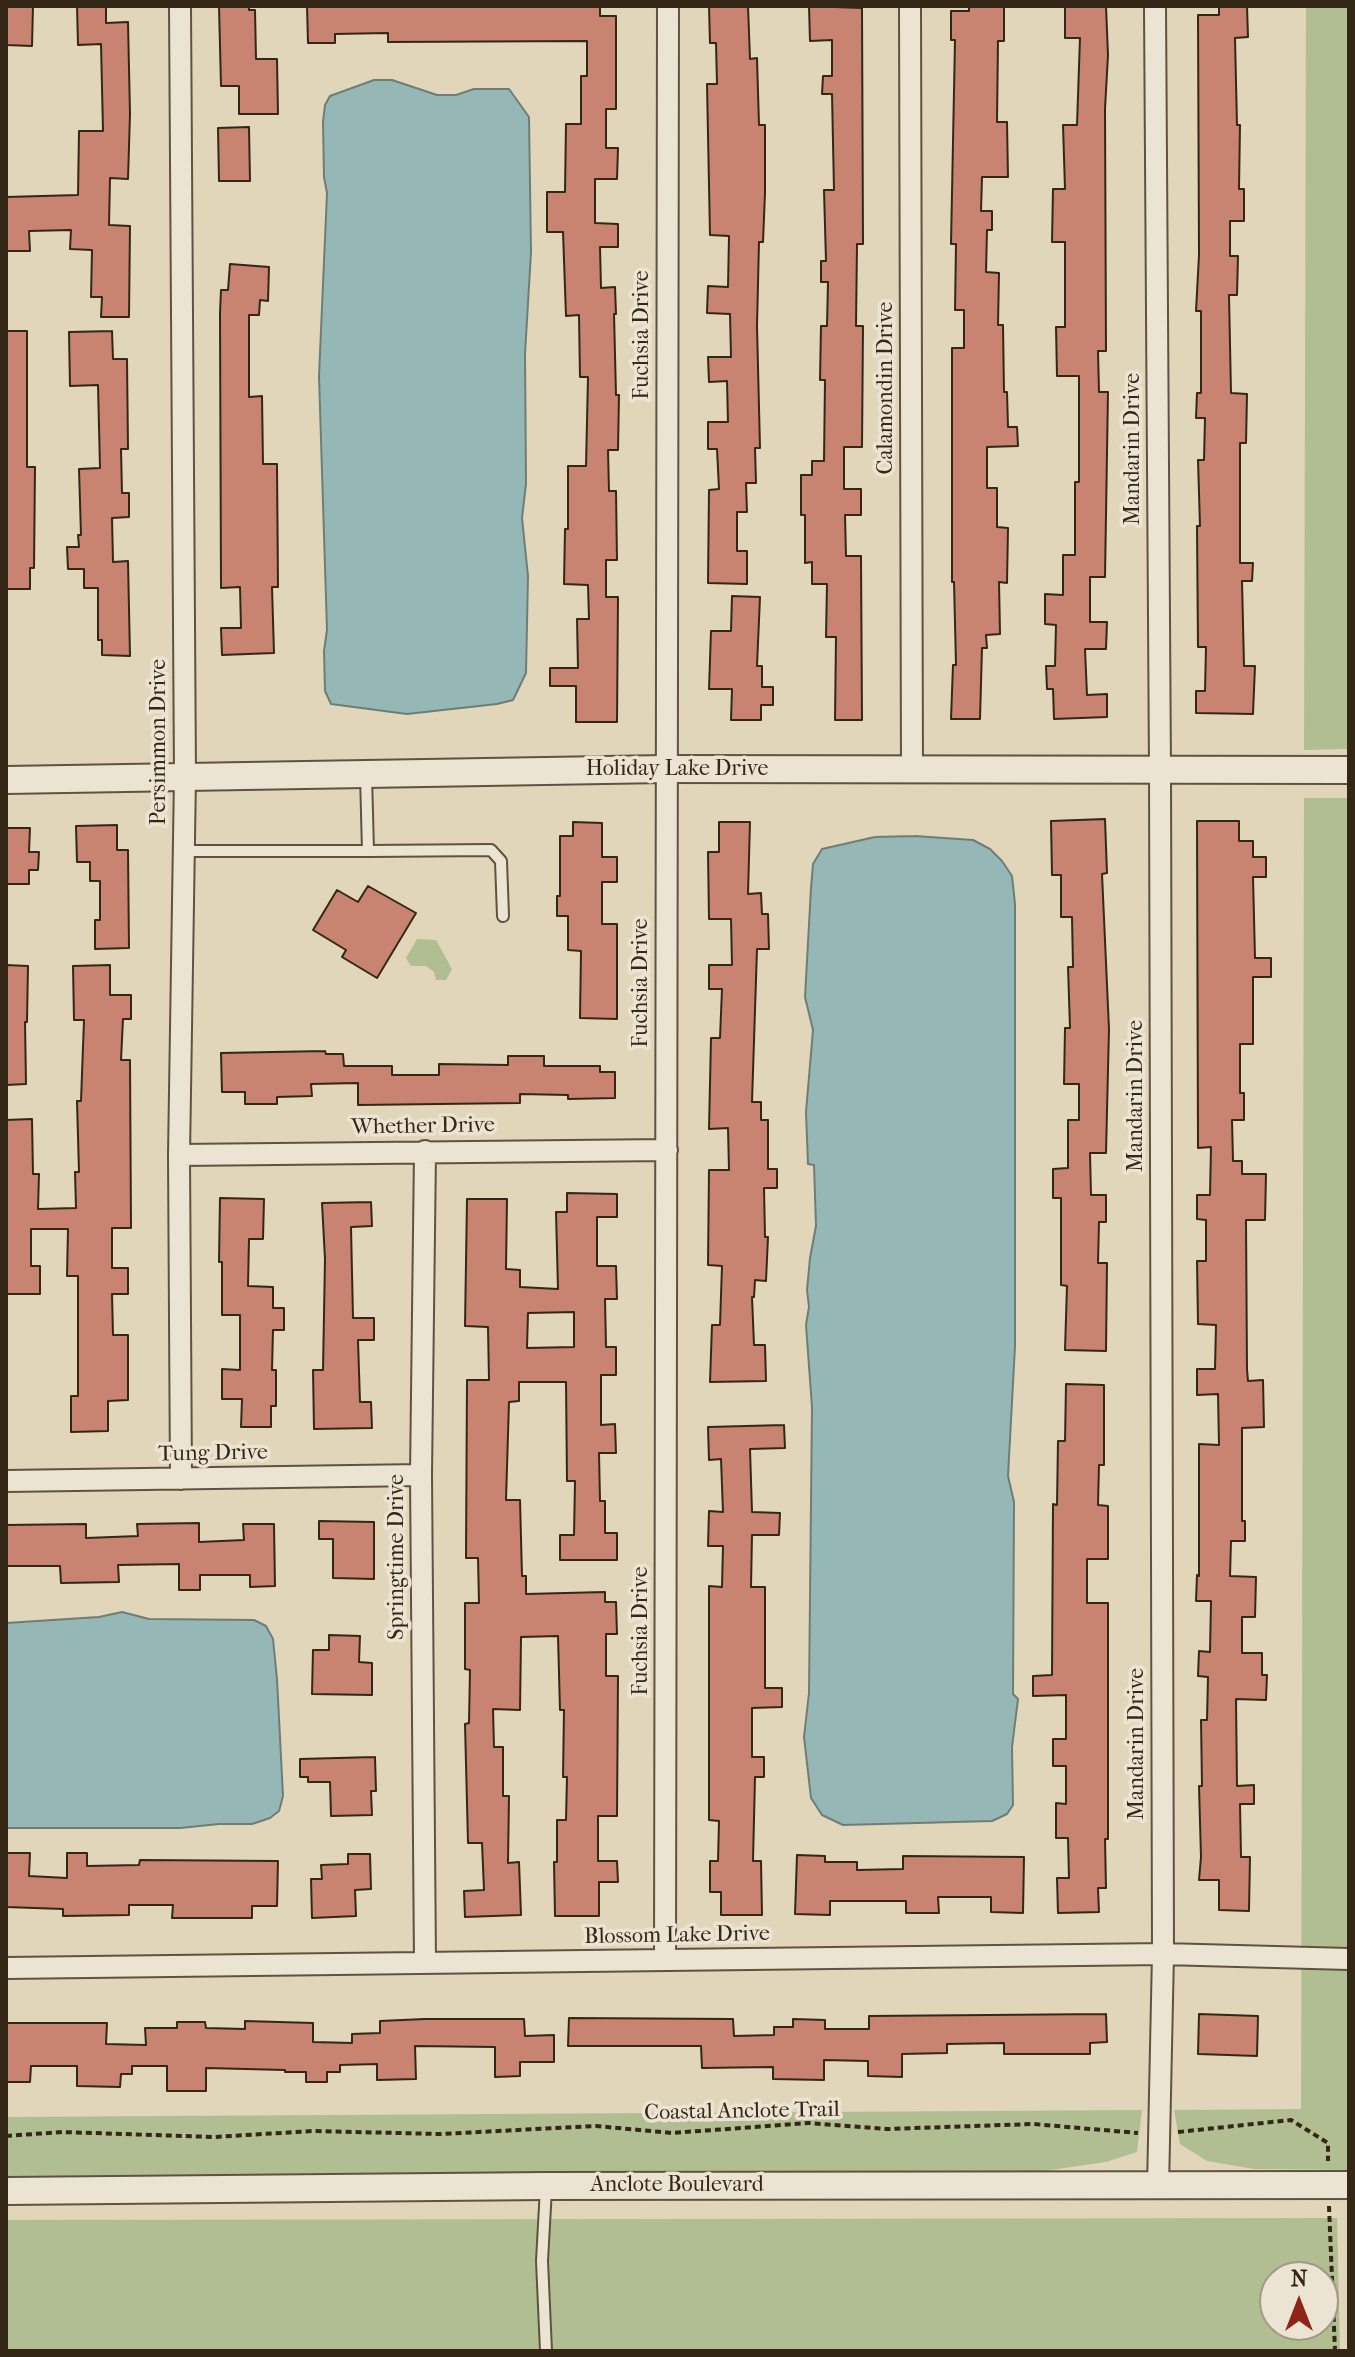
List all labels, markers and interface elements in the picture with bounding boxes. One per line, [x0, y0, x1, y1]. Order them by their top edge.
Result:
street label: Fuchsia Drive [630, 270, 656, 400]
street label: Calamondin Drive [874, 302, 900, 474]
street label: Mandarin Drive [1121, 373, 1147, 525]
street label: Persimmon Drive [147, 659, 173, 825]
street label: Holiday Lake Drive [586, 757, 768, 783]
street label: Fuchsia Drive [629, 918, 655, 1048]
street label: Mandarin Drive [1124, 1020, 1150, 1172]
street label: Whether Drive [351, 1113, 495, 1141]
street label: Tung Drive [158, 1440, 268, 1468]
street label: Springtime Drive [385, 1474, 411, 1640]
street label: Fuchsia Drive [629, 1566, 655, 1696]
street label: Mandarin Drive [1125, 1668, 1151, 1820]
street label: Blossom Lake Drive [584, 1921, 770, 1951]
street label: Coastal Anclote Trail [644, 2097, 840, 2127]
street label: Anclote Boulevard [590, 2173, 764, 2199]
north arrow [1259, 2261, 1339, 2341]
text: N [1291, 2266, 1307, 2292]

